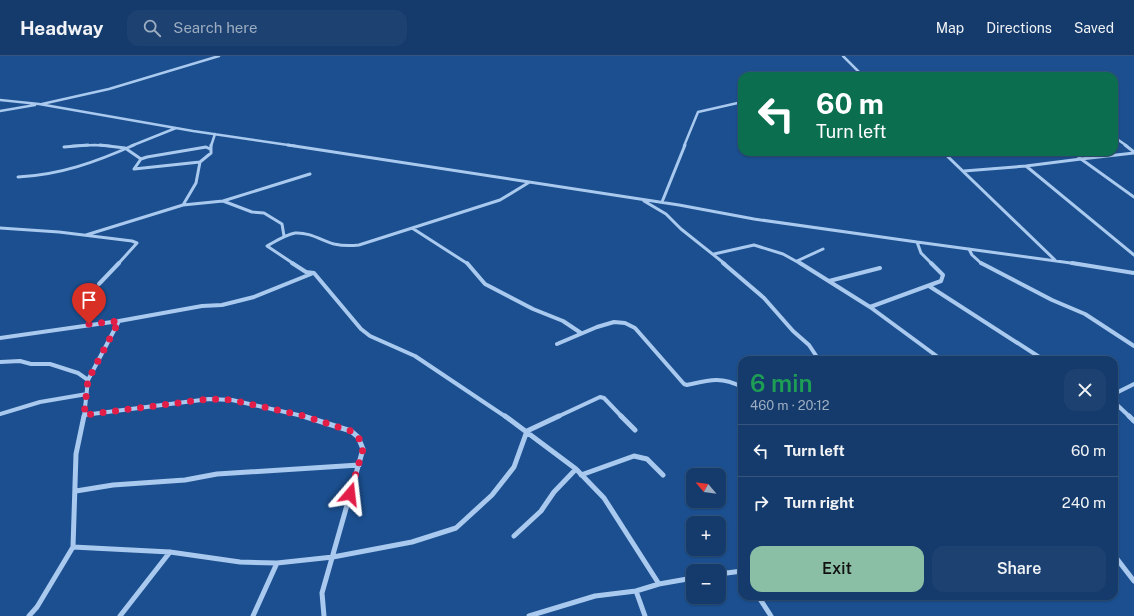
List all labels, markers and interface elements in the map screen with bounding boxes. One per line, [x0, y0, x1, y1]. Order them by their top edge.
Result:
search box [127, 10, 407, 46]
text: Headway [20, 17, 103, 39]
icon: search [141, 17, 163, 39]
text: Search here [173, 19, 258, 36]
text: Map [936, 20, 964, 36]
text: Directions [986, 20, 1052, 36]
text: Saved [1074, 20, 1114, 36]
text: 60 m [816, 87, 884, 120]
icon: left [750, 88, 802, 140]
text: Turn left [816, 121, 886, 142]
pin [72, 283, 106, 324]
icon: arrive [78, 289, 100, 311]
text: 6 min [750, 369, 813, 397]
button: close [1064, 369, 1106, 411]
text: 460 m · 20:12 [750, 398, 829, 413]
icon: left [750, 440, 772, 462]
text: Turn left [784, 442, 845, 459]
text: 60 m [1071, 442, 1106, 459]
north arrow [686, 468, 726, 508]
map controls [686, 468, 726, 604]
position arrow [329, 473, 371, 515]
icon: right [750, 492, 772, 514]
text: Turn right [784, 494, 854, 511]
text: 240 m [1062, 494, 1106, 511]
button: + [686, 516, 726, 556]
button: Exit [750, 546, 924, 592]
button: Share [932, 546, 1106, 592]
button: − [686, 564, 726, 604]

